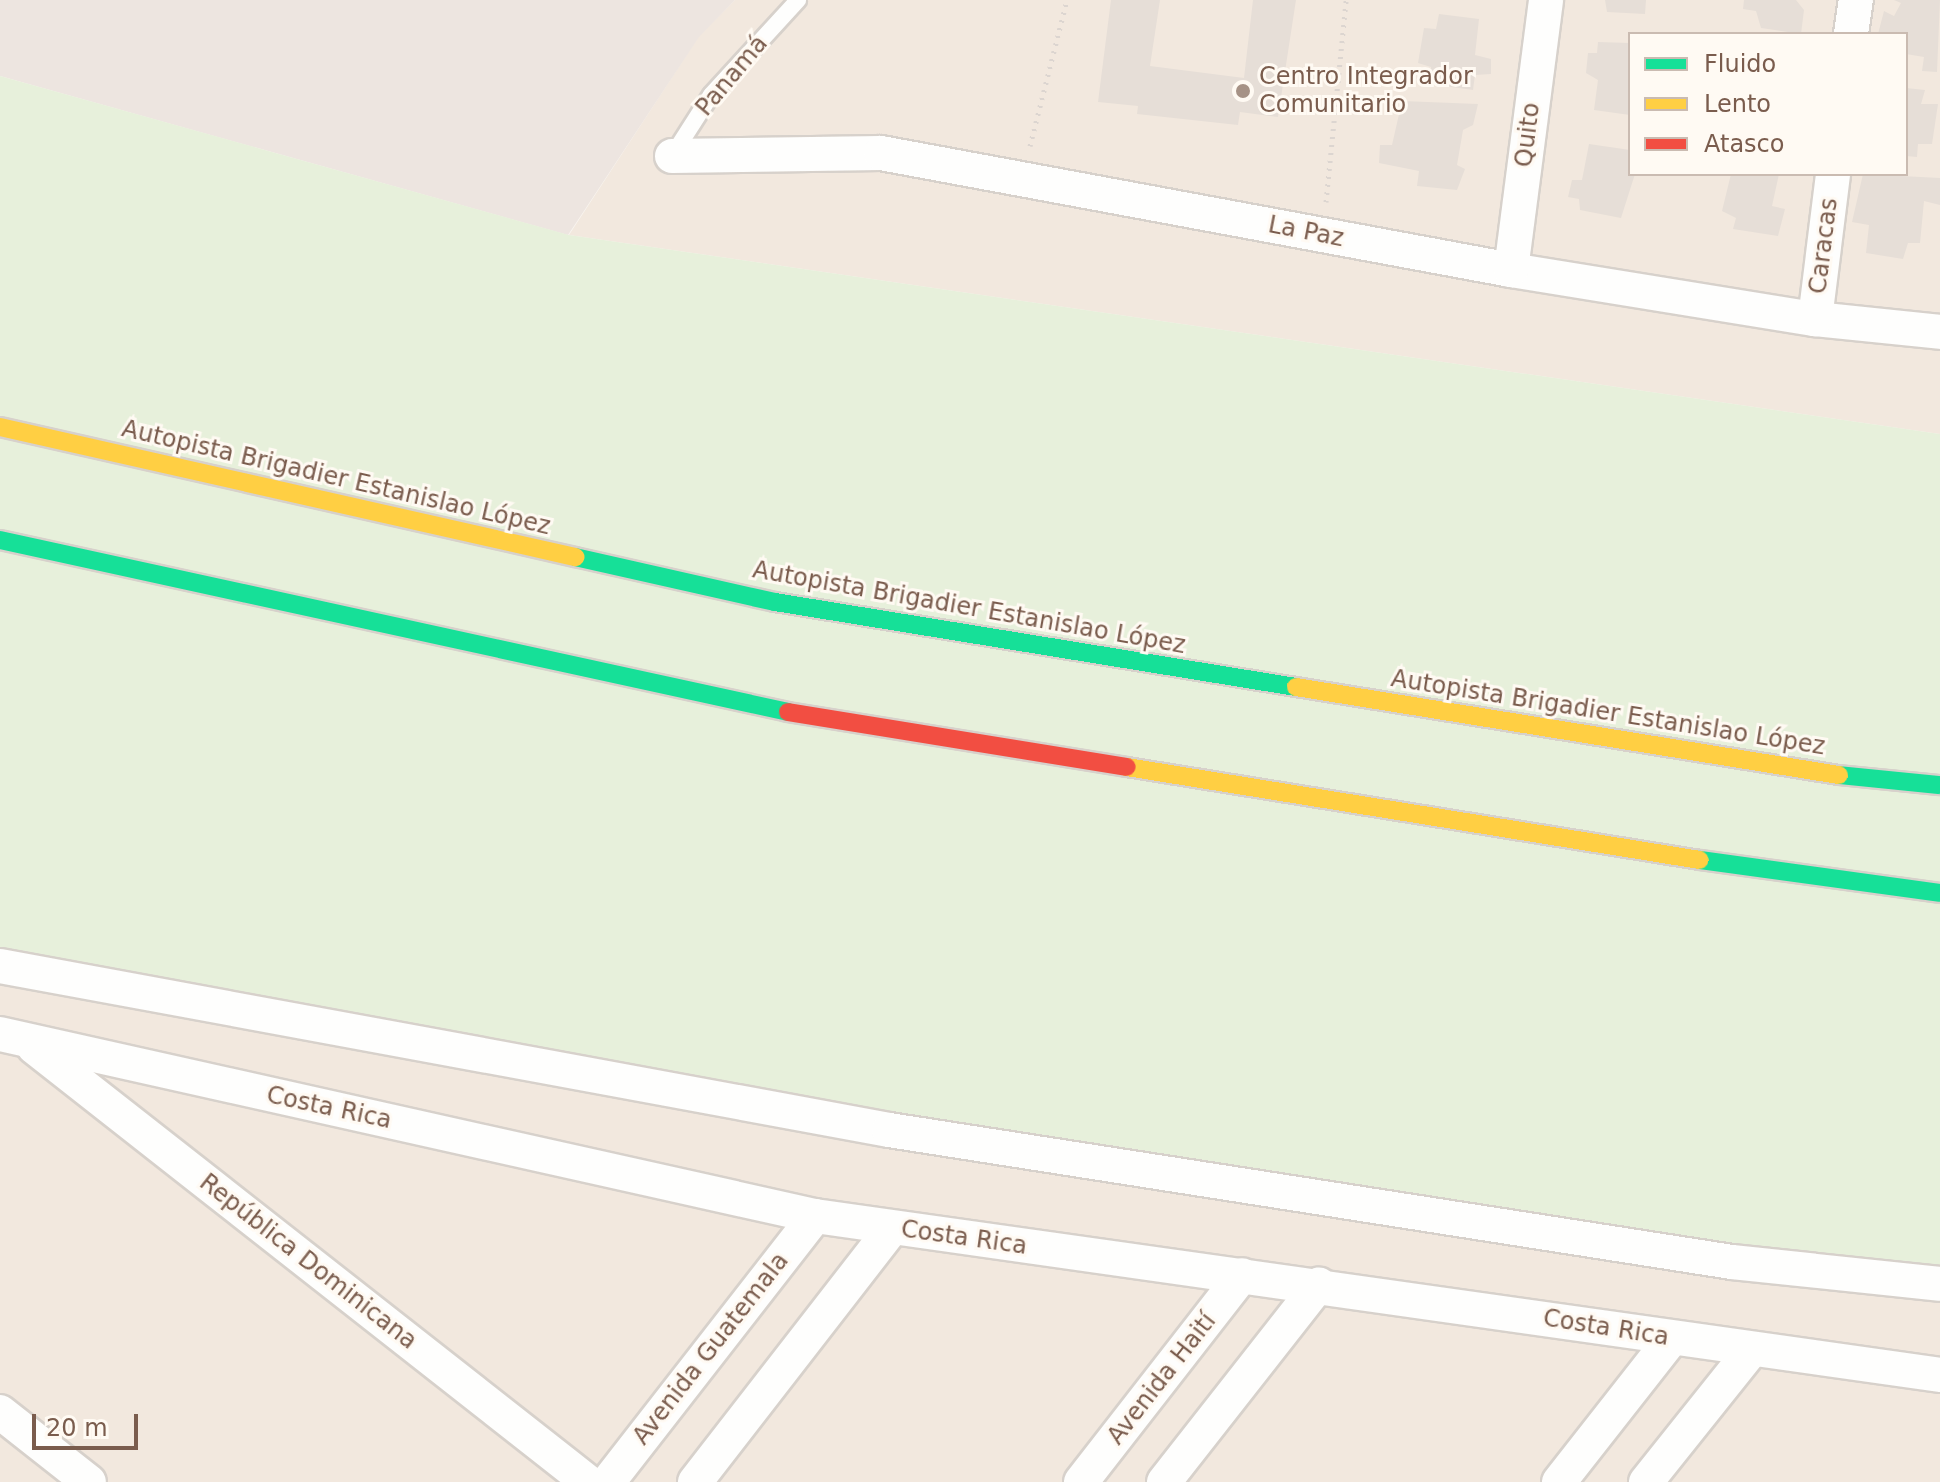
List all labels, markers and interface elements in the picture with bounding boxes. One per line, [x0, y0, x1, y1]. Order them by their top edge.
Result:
street label: Panamá [690, 30, 774, 122]
legend [1628, 32, 1908, 176]
text: Fluido [1704, 50, 1776, 78]
place label: Centro Integrador Comunitario [1259, 63, 1473, 119]
marker: Centro Integrador Comunitario [1234, 82, 1252, 100]
text: Lento [1704, 90, 1771, 118]
street label: Quito [1510, 101, 1546, 169]
text: Atasco [1704, 130, 1785, 158]
street label: Caracas [1804, 196, 1844, 296]
street label: La Paz [1266, 211, 1346, 253]
street label: Autopista Brigadier Estanislao López [119, 415, 553, 541]
street label: Autopista Brigadier Estanislao López [750, 556, 1188, 660]
street label: Autopista Brigadier Estanislao López [1389, 664, 1827, 762]
street label: Costa Rica [264, 1081, 394, 1135]
street label: República Dominicana [194, 1168, 422, 1356]
street label: Costa Rica [899, 1215, 1029, 1261]
street label: Avenida Guatemala [627, 1247, 795, 1451]
street label: Costa Rica [1541, 1304, 1671, 1352]
street label: Avenida Haití [1102, 1308, 1222, 1450]
scale bar [36, 1398, 142, 1448]
text: 20 m [46, 1414, 108, 1442]

